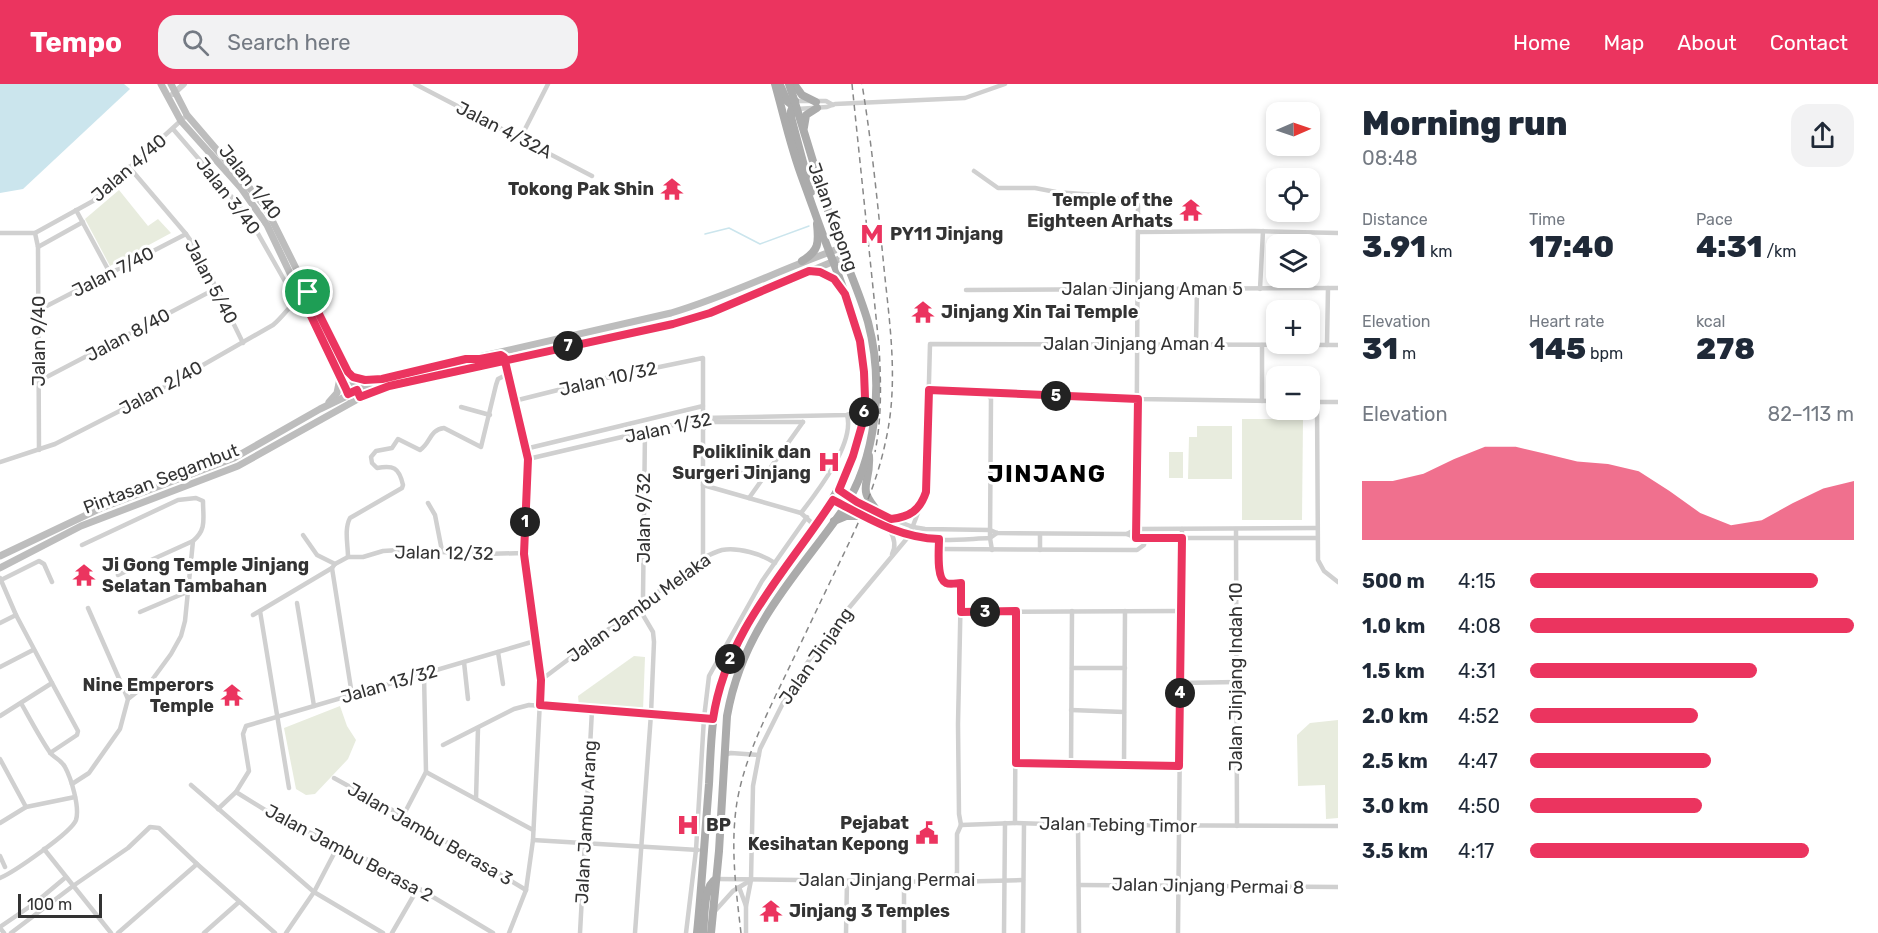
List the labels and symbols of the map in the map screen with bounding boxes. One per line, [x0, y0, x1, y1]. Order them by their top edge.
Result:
street label: Jalan 4/32A [453, 97, 555, 163]
north arrow [1266, 102, 1320, 156]
street label: Jalan 4/40 [87, 129, 171, 207]
street label: Jalan 1/40 [214, 140, 286, 224]
street label: Jalan 3/40 [191, 153, 265, 239]
street label: Jalan Kepong [803, 160, 863, 274]
temple icon: Tokong Pak Shin [659, 176, 685, 202]
place label: Tokong Pak Shin [508, 178, 654, 200]
place label: Temple of the Eighteen Arhats [1027, 189, 1173, 232]
temple icon: Temple of the Eighteen Arhats [1178, 197, 1204, 223]
metro station icon: PY11 Jinjang [859, 221, 885, 247]
place label: PY11 Jinjang [890, 223, 1003, 245]
street label: Jalan 5/40 [180, 236, 242, 328]
street label: Jalan 7/40 [68, 242, 158, 302]
pin [282, 266, 333, 317]
street label: Jalan Jinjang Aman 5 [1061, 278, 1243, 300]
street label: Jalan 9/40 [28, 296, 50, 386]
temple icon: Jinjang Xin Tai Temple [910, 299, 936, 325]
place label: Jinjang Xin Tai Temple [941, 301, 1139, 323]
street label: Jalan 8/40 [82, 304, 174, 366]
pin: 7 [553, 331, 583, 361]
street label: Jalan Jinjang Aman 4 [1043, 333, 1225, 355]
street label: Jalan 2/40 [116, 356, 206, 420]
street label: Jalan 10/32 [557, 357, 659, 401]
pin: 5 [1041, 381, 1071, 411]
pin: 6 [849, 397, 879, 427]
street label: Jalan 1/32 [622, 408, 714, 448]
street label: Pintasan Segambut [80, 439, 242, 519]
place label: Poliklinik dan Surgeri Jinjang [672, 441, 811, 484]
hospital icon: Poliklinik dan Surgeri Jinjang [816, 449, 842, 475]
district label: JINJANG [987, 460, 1107, 488]
street label: Jalan 9/32 [633, 473, 655, 563]
pin: 1 [510, 507, 540, 537]
street label: Jalan 12/32 [394, 541, 494, 565]
street label: Jalan Jambu Melaka [563, 549, 715, 667]
place label: Ji Gong Temple Jinjang Selatan Tambahan [102, 554, 309, 597]
temple icon: Ji Gong Temple Jinjang Selatan Tambahan [71, 562, 97, 588]
street label: Jalan Jinjang Indah 10 [1225, 582, 1247, 772]
pin: 3 [970, 597, 1000, 627]
street label: Jalan Jinjang [774, 603, 858, 709]
pin: 2 [715, 644, 745, 674]
street label: Jalan 13/32 [338, 660, 440, 708]
place label: Nine Emperors Temple [83, 674, 214, 717]
pin: 4 [1165, 678, 1195, 708]
temple icon: Nine Emperors Temple [219, 682, 245, 708]
street label: Jalan Jambu Arang [571, 740, 601, 904]
street label: Jalan Jambu Berasa 3 [343, 778, 517, 890]
street label: Jalan Jambu Berasa 2 [261, 799, 437, 907]
hospital icon: BP [675, 812, 701, 838]
place label: Pejabat Kesihatan Kepong [748, 812, 909, 855]
street label: Jalan Tebing Timor [1039, 813, 1197, 837]
place label: BP [706, 814, 731, 836]
public building icon: Pejabat Kesihatan Kepong [914, 820, 940, 846]
street label: Jalan Jinjang Permai [799, 869, 975, 891]
street label: Jalan Jinjang Permai 8 [1111, 873, 1305, 899]
scale bar [18, 891, 102, 918]
temple icon: Jinjang 3 Temples [758, 898, 784, 924]
place label: Jinjang 3 Temples [789, 900, 950, 922]

